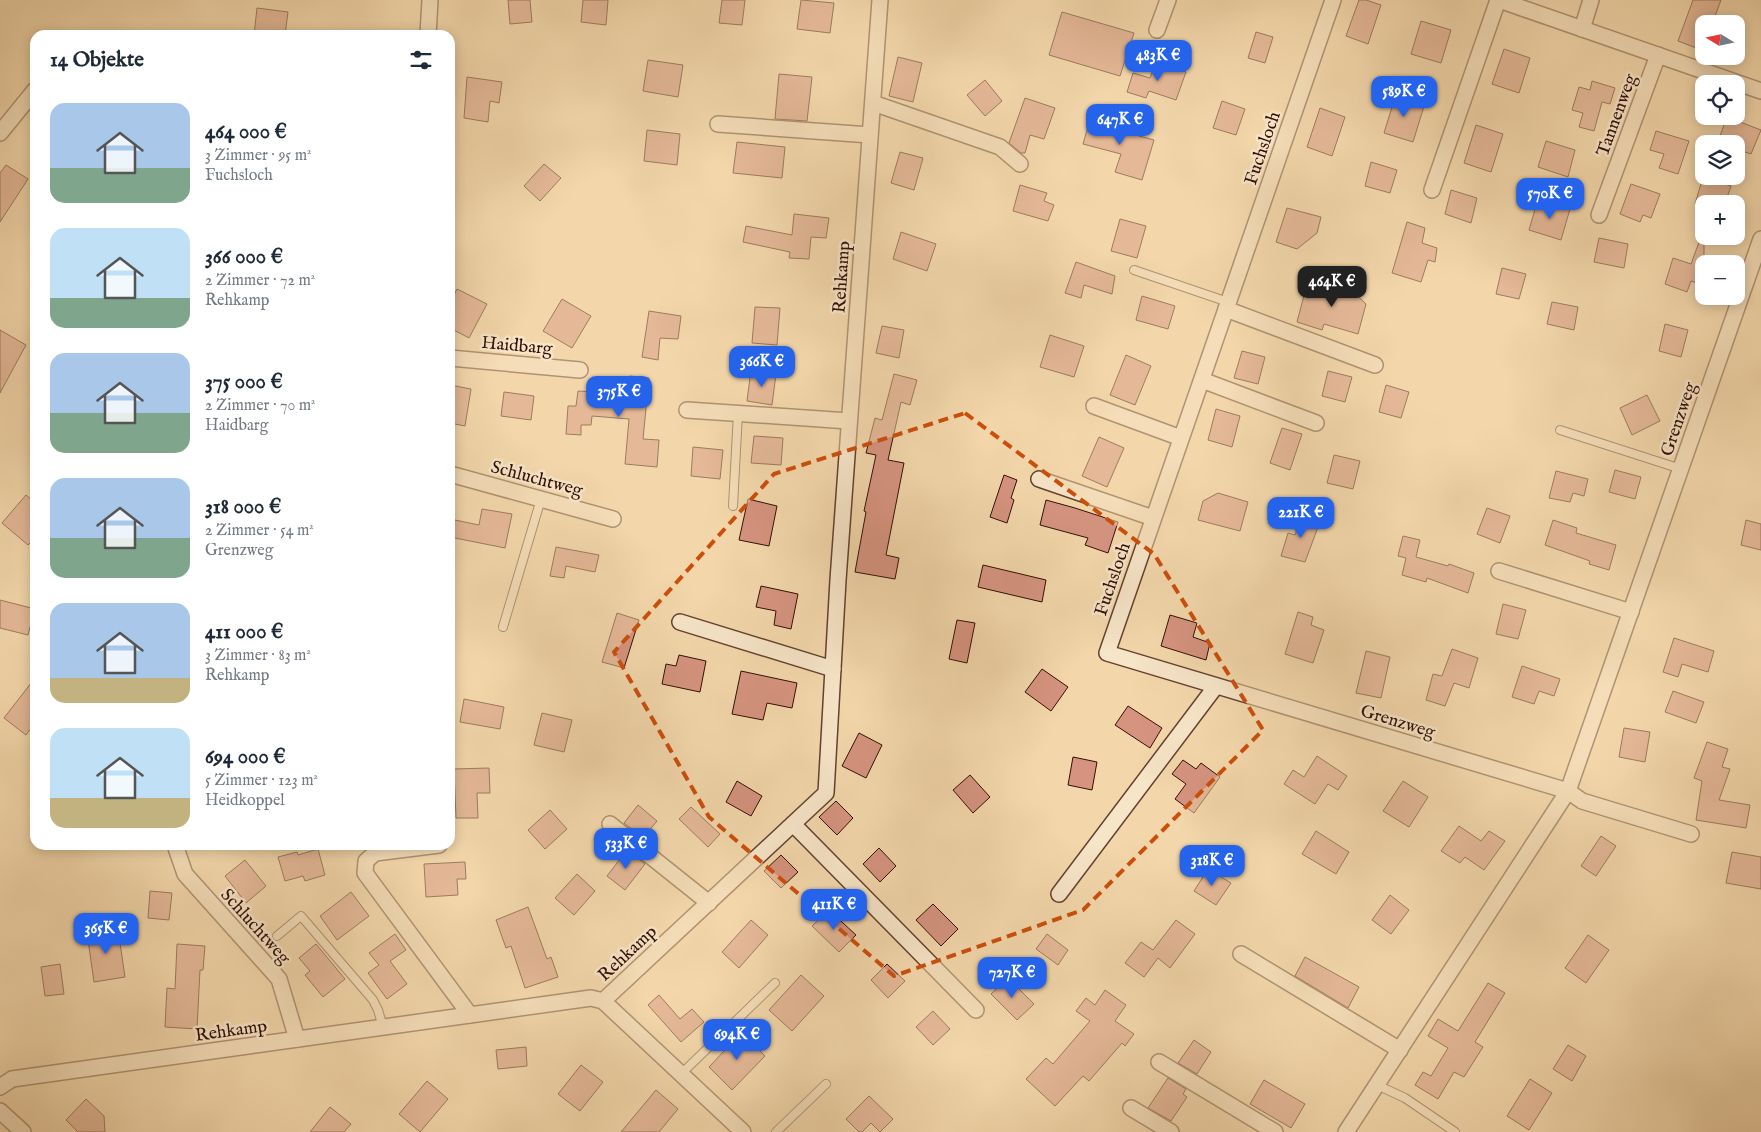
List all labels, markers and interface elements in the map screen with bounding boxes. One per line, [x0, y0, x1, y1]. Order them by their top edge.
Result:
north arrow [1695, 15, 1745, 65]
map controls [1695, 15, 1745, 305]
pin: 483K € [1117, 39, 1199, 82]
icon: filters [407, 46, 435, 74]
text: 483K € [1136, 46, 1180, 66]
text: 14 Objekte [50, 47, 144, 74]
street label: Tannenweg [1592, 71, 1643, 160]
button: locate [1695, 75, 1745, 125]
pin: 589K € [1363, 76, 1445, 118]
text: 589K € [1382, 82, 1426, 102]
pin: 647K € [1079, 104, 1161, 146]
street label: Fuchsloch [1240, 108, 1287, 188]
text: 647K € [1097, 110, 1143, 130]
text: 464 000 € [205, 119, 287, 146]
icon: home [90, 123, 150, 183]
button: layers [1695, 135, 1745, 185]
text: 3 Zimmer · 95 m² [205, 146, 311, 166]
text: Fuchsloch [205, 166, 273, 186]
pin: 570K € [1509, 178, 1591, 220]
text: 570K € [1527, 184, 1573, 204]
button: + [1695, 195, 1745, 245]
street label: Rehkamp [828, 240, 857, 314]
text: 366 000 € [205, 244, 283, 271]
icon: home [90, 248, 150, 308]
button: − [1695, 255, 1745, 305]
pin: 464K € [1291, 266, 1373, 308]
text: 2 Zimmer · 72 m² [205, 271, 315, 291]
text: 464K € [1309, 272, 1355, 292]
text: Rehkamp [205, 291, 269, 311]
street label: Haidbarg [480, 332, 554, 361]
pin: 366K € [721, 346, 803, 388]
text: 366K € [740, 352, 784, 372]
text: 375 000 € [205, 369, 283, 396]
icon: home [90, 373, 150, 433]
pin: 375K € [578, 376, 660, 418]
street label: Grenzweg [1656, 379, 1703, 460]
text: 375K € [597, 382, 641, 402]
text: 2 Zimmer · 70 m² [205, 396, 316, 416]
text: Haidbarg [205, 416, 268, 436]
street label: Schluchtweg [488, 456, 585, 503]
text: 318 000 € [205, 494, 281, 521]
pin: 221K € [1260, 496, 1342, 539]
icon: home [90, 498, 150, 558]
text: 221K € [1278, 503, 1324, 523]
text: 2 Zimmer · 54 m² [205, 521, 314, 541]
street label: Fuchsloch [1090, 539, 1137, 619]
text: Grenzweg [205, 541, 273, 561]
text: 411 000 € [205, 619, 283, 646]
icon: home [90, 623, 150, 683]
text: 3 Zimmer · 83 m² [205, 646, 311, 666]
text: Rehkamp [205, 666, 269, 686]
street label: Grenzweg [1357, 700, 1438, 745]
text: 694 000 € [205, 744, 286, 771]
icon: home [90, 748, 150, 808]
text: 5 Zimmer · 123 m² [205, 771, 318, 791]
text: Heidkoppel [205, 791, 285, 811]
pin: 533K € [585, 828, 667, 870]
text: 533K € [605, 834, 647, 854]
pin: 318K € [1171, 844, 1253, 887]
text: 318K € [1191, 851, 1233, 871]
street label: Schluchtweg [215, 884, 295, 970]
pin: 411K € [793, 888, 875, 931]
text: 411K € [812, 895, 856, 915]
pin: 365K € [65, 912, 147, 955]
text: 365K € [85, 919, 127, 939]
street label: Rehkamp [594, 921, 663, 987]
pin: 727K € [971, 956, 1053, 999]
text: 727K € [989, 963, 1035, 983]
street label: Rehkamp [194, 1015, 269, 1048]
pin: 694K € [696, 1018, 778, 1061]
text: 694K € [714, 1025, 760, 1045]

